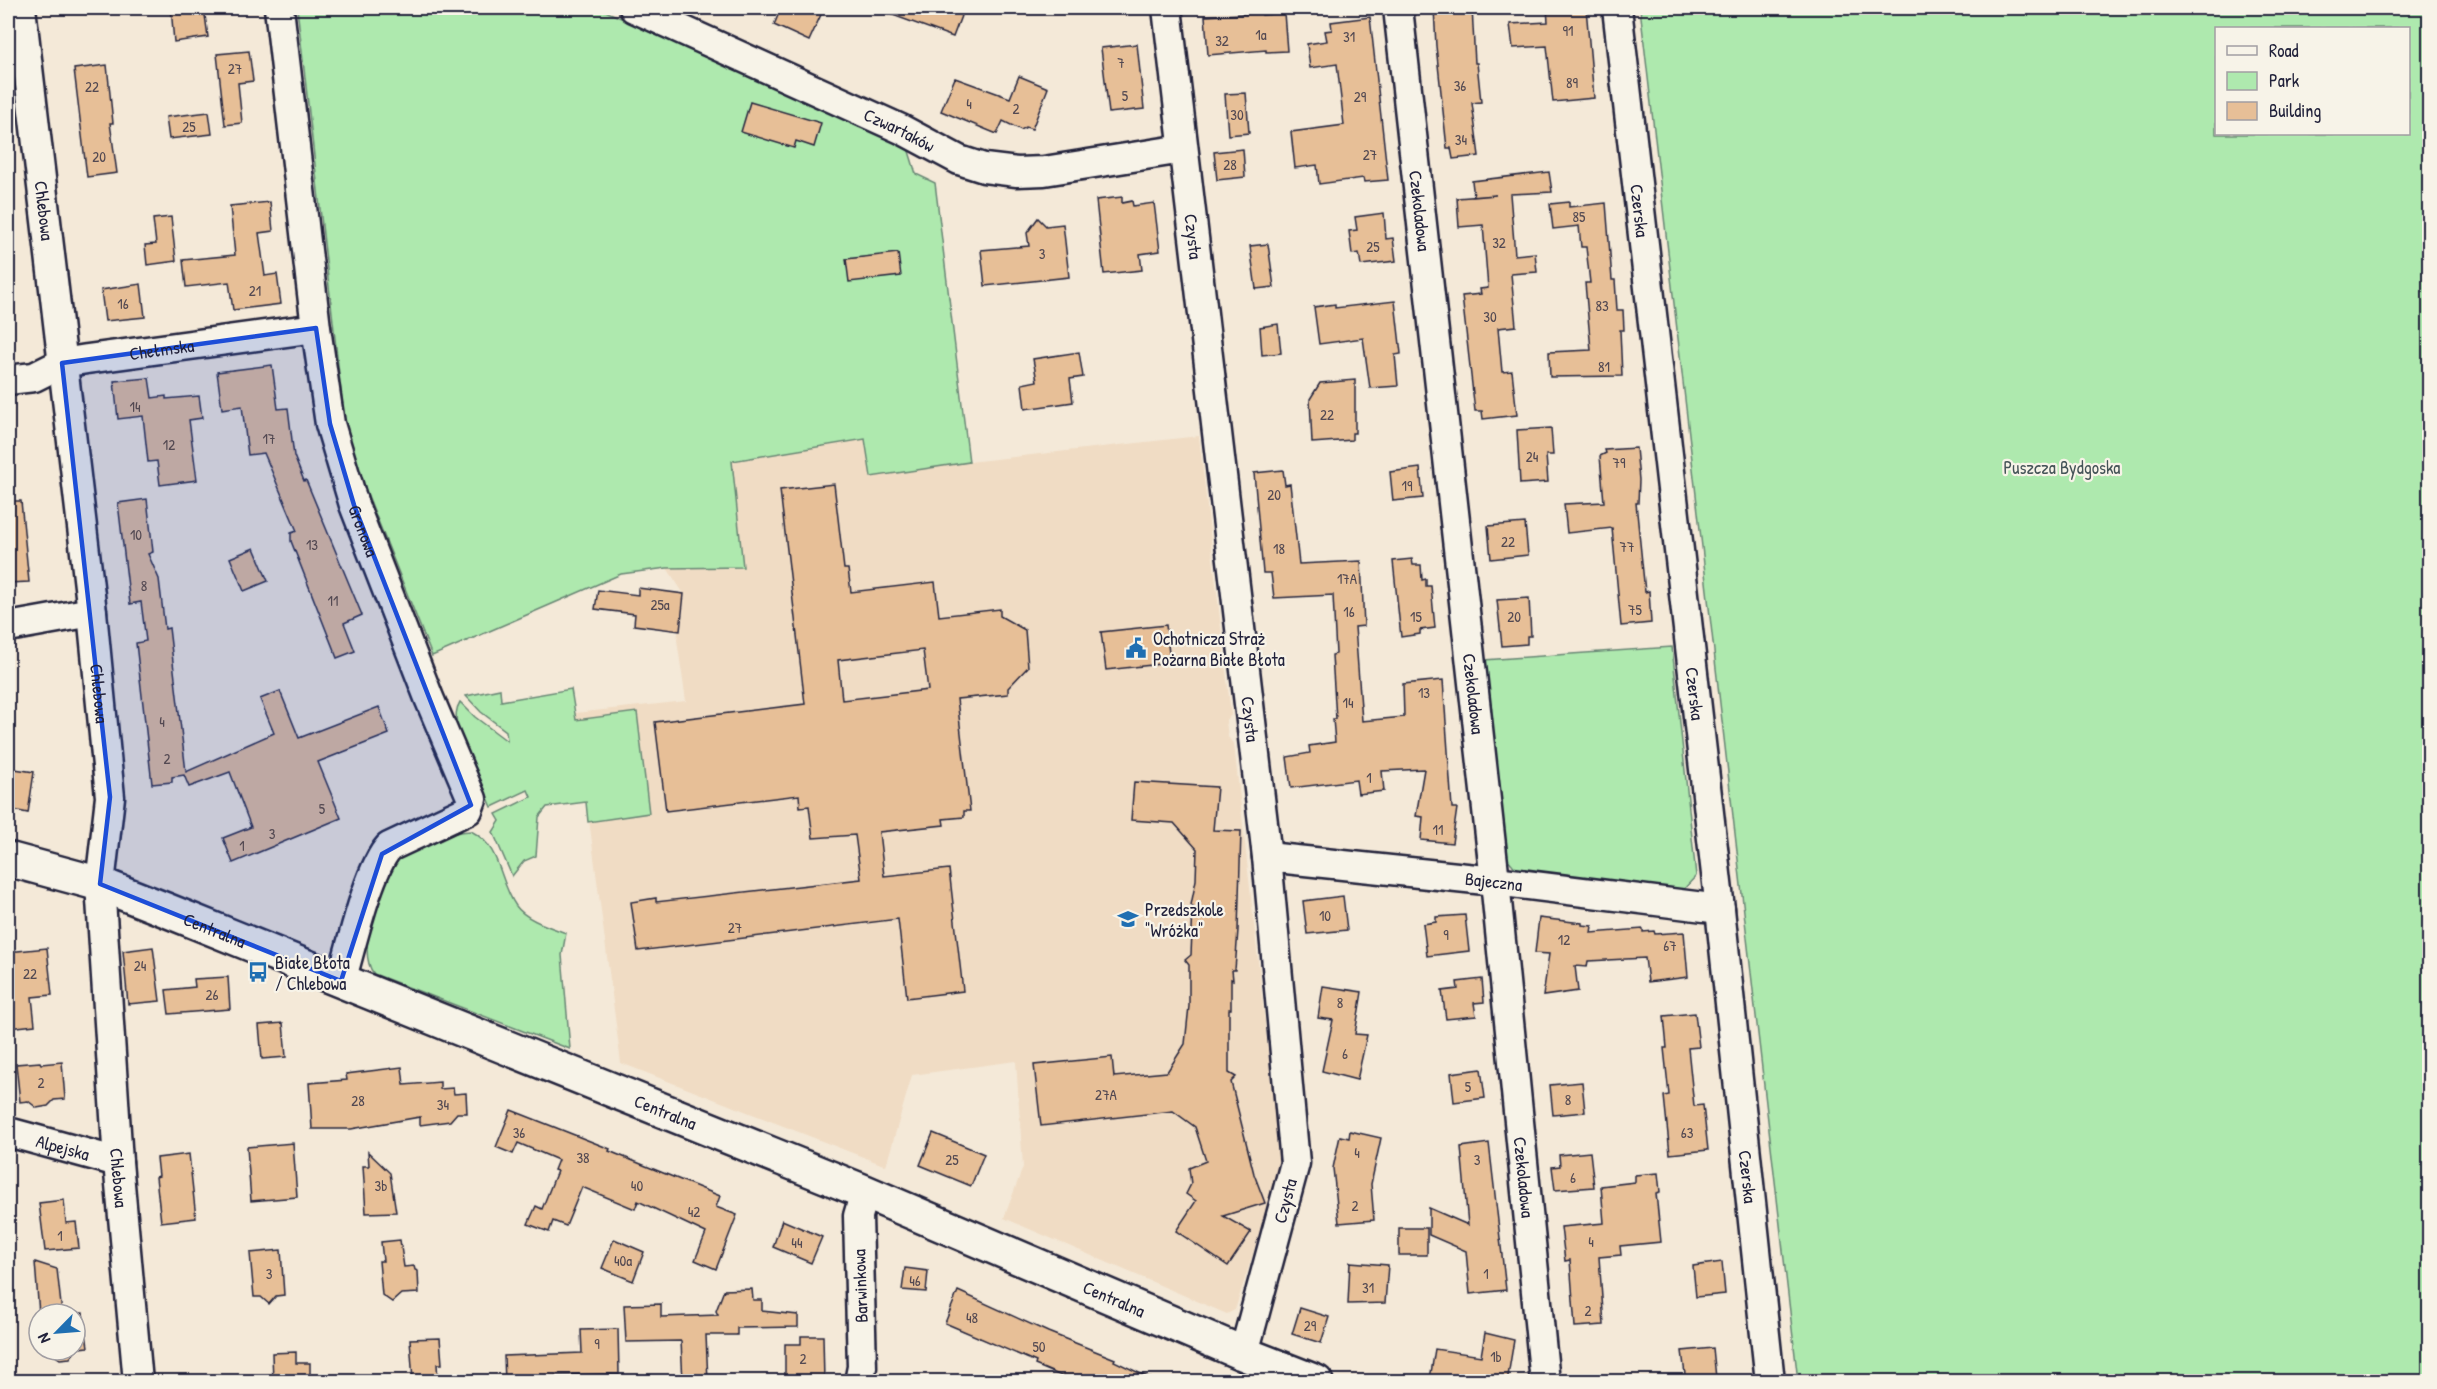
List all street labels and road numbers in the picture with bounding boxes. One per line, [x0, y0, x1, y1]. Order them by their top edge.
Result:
street label: Czwartaków [860, 101, 940, 157]
street label: Czekoladowa [1404, 169, 1437, 252]
street label: Chlebowa [29, 180, 61, 242]
street label: Czerska [1625, 183, 1656, 239]
street label: Czysta [1179, 212, 1209, 260]
street label: Chełmska [128, 332, 196, 366]
street label: Gronowa [343, 501, 385, 560]
street label: Czekoladowa [1457, 652, 1491, 735]
street label: Chlebowa [85, 663, 115, 724]
street label: Czerska [1680, 666, 1711, 721]
street label: Czysta [1236, 695, 1266, 743]
street label: Bajeczna [1464, 865, 1524, 897]
street label: Centralna [180, 906, 250, 954]
street label: Centralna [631, 1088, 701, 1135]
street label: Alpejska [34, 1128, 92, 1166]
street label: Czekoladowa [1508, 1136, 1541, 1219]
street label: Chlebowa [105, 1147, 135, 1209]
street label: Czerska [1733, 1149, 1764, 1204]
street label: Czysta [1267, 1176, 1303, 1226]
street label: Barwinkowa [846, 1249, 874, 1323]
street label: Centralna [1079, 1274, 1149, 1323]

